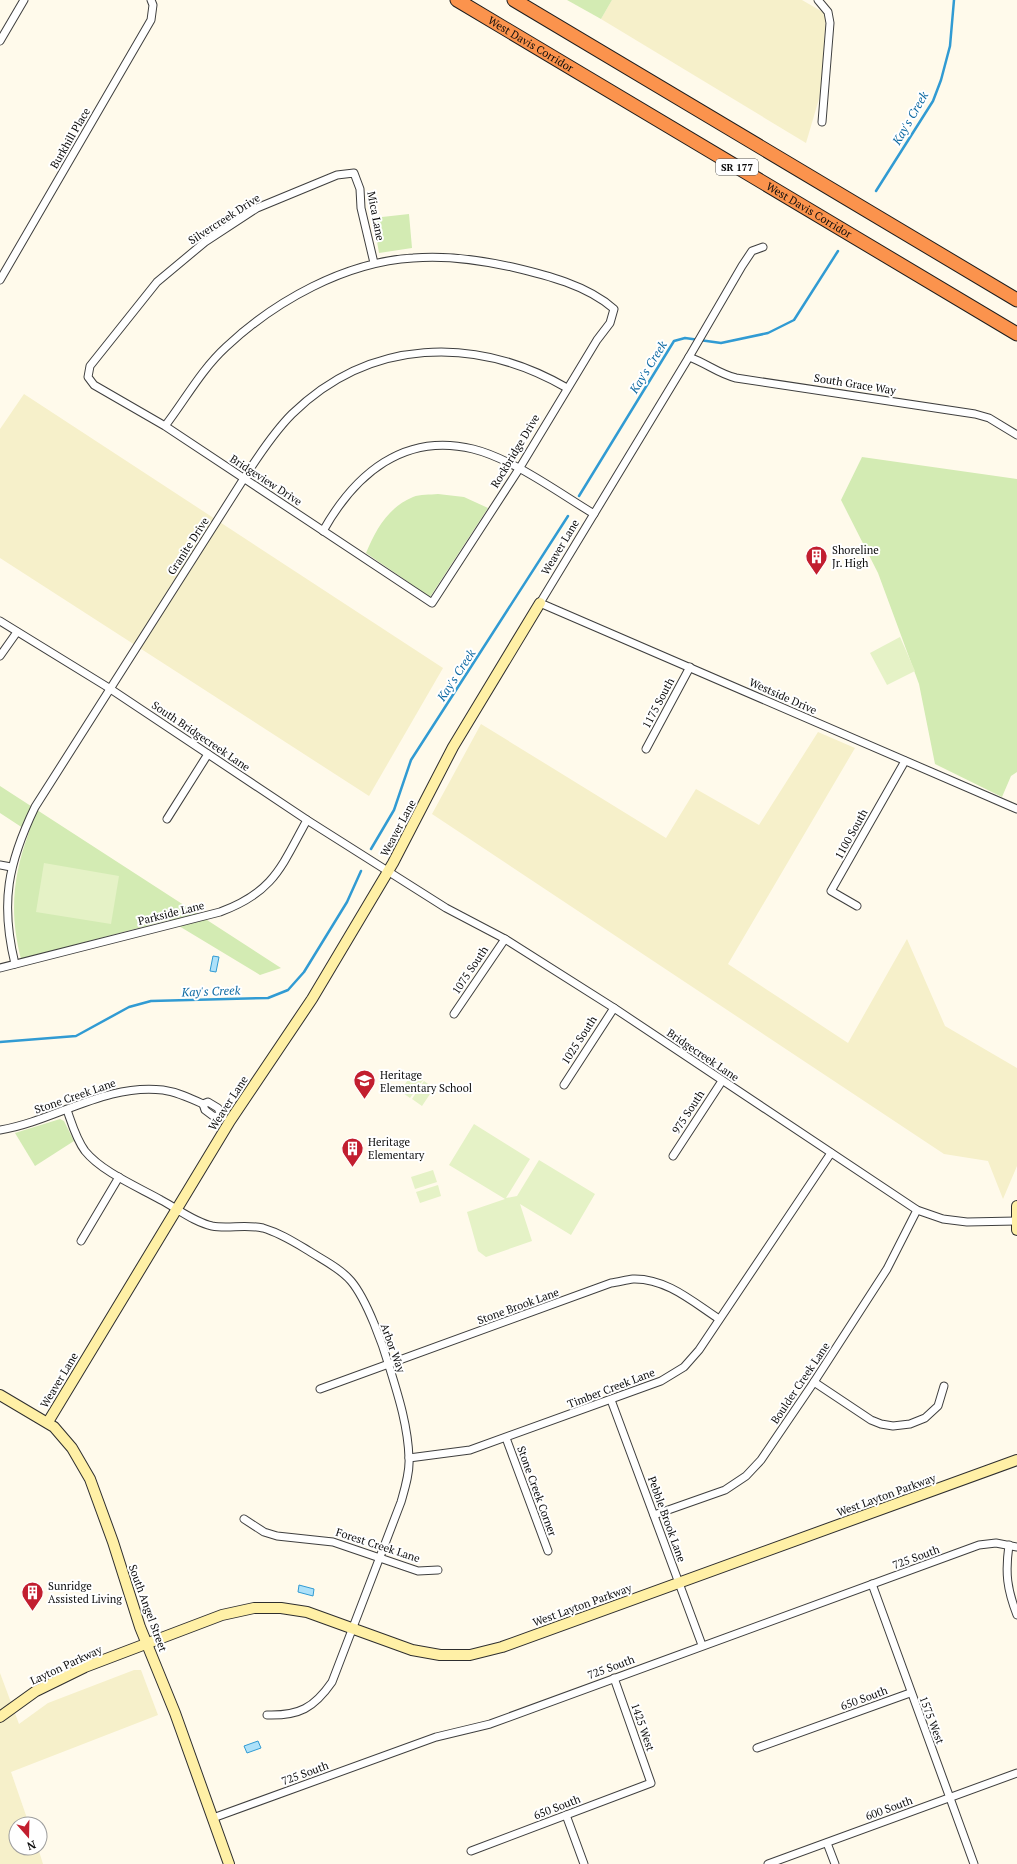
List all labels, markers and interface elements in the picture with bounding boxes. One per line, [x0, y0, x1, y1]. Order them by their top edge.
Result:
street label: West Davis Corridor [485, 13, 577, 75]
water label: Kay's Creek [888, 89, 931, 148]
street label: Burkhill Place [47, 105, 93, 171]
road number: SR 177 [716, 159, 758, 175]
street label: West Davis Corridor [764, 179, 855, 241]
street label: Silvercreek Drive [186, 190, 263, 247]
street label: Mica Lane [364, 190, 388, 242]
water label: Kay's Creek [626, 338, 670, 397]
street label: South Grace Way [813, 371, 897, 397]
street label: Rockbridge Drive [487, 411, 543, 490]
street label: Bridgeview Drive [227, 452, 305, 509]
street label: Granite Drive [164, 514, 212, 577]
street label: Weaver Lane [538, 516, 582, 577]
building icon: Shoreline Jr. High [804, 543, 830, 576]
place label: Shoreline Jr. High [832, 543, 879, 570]
water label: Kay's Creek [433, 646, 478, 705]
street label: 1175 South [639, 675, 677, 731]
street label: Westside Drive [747, 675, 819, 717]
street label: South Bridgecreek Lane [149, 698, 253, 774]
street label: Weaver Lane [377, 797, 419, 859]
street label: 1100 South [832, 806, 871, 861]
street label: Parkside Lane [136, 898, 206, 928]
street label: 1075 South [449, 943, 491, 997]
water label: Kay's Creek [180, 982, 241, 1000]
street label: 1025 South [558, 1013, 600, 1067]
street label: Bridgecreek Lane [664, 1026, 742, 1085]
school or university icon: Heritage Elementary School [351, 1068, 377, 1101]
place label: Heritage Elementary School [380, 1068, 472, 1095]
street label: Weaver Lane [205, 1073, 251, 1133]
street label: Stone Creek Lane [32, 1075, 118, 1116]
street label: 975 South [669, 1087, 708, 1136]
building icon: Heritage Elementary [340, 1135, 366, 1168]
place label: Heritage Elementary [368, 1135, 425, 1162]
street label: Stone Brook Lane [475, 1285, 561, 1327]
street label: Arbor Way [378, 1321, 409, 1375]
street label: Boulder Creek Lane [768, 1339, 833, 1426]
street label: Weaver Lane [37, 1349, 81, 1410]
street label: Timber Creek Lane [565, 1365, 657, 1411]
street label: Stone Creek Corner [514, 1444, 560, 1539]
street label: West Layton Parkway [835, 1470, 938, 1519]
street label: Pebble Brook Lane [645, 1474, 689, 1564]
street label: Forest Creek Lane [334, 1525, 422, 1565]
street label: 725 South [891, 1542, 942, 1572]
street label: South Angel Street [126, 1562, 170, 1654]
building icon: Sunridge Assisted Living [19, 1579, 45, 1612]
place label: Sunridge Assisted Living [48, 1579, 122, 1606]
street label: West Layton Parkway [531, 1580, 634, 1629]
street label: Layton Parkway [28, 1642, 105, 1688]
street label: 725 South [586, 1652, 637, 1682]
street label: 650 South [839, 1683, 890, 1713]
street label: 1575 West [916, 1694, 948, 1746]
street label: 1425 West [628, 1701, 658, 1753]
street label: 725 South [280, 1758, 331, 1788]
street label: 650 South [532, 1791, 583, 1822]
street label: 600 South [864, 1793, 915, 1823]
north arrow [8, 1816, 48, 1856]
text: N [24, 1837, 38, 1854]

